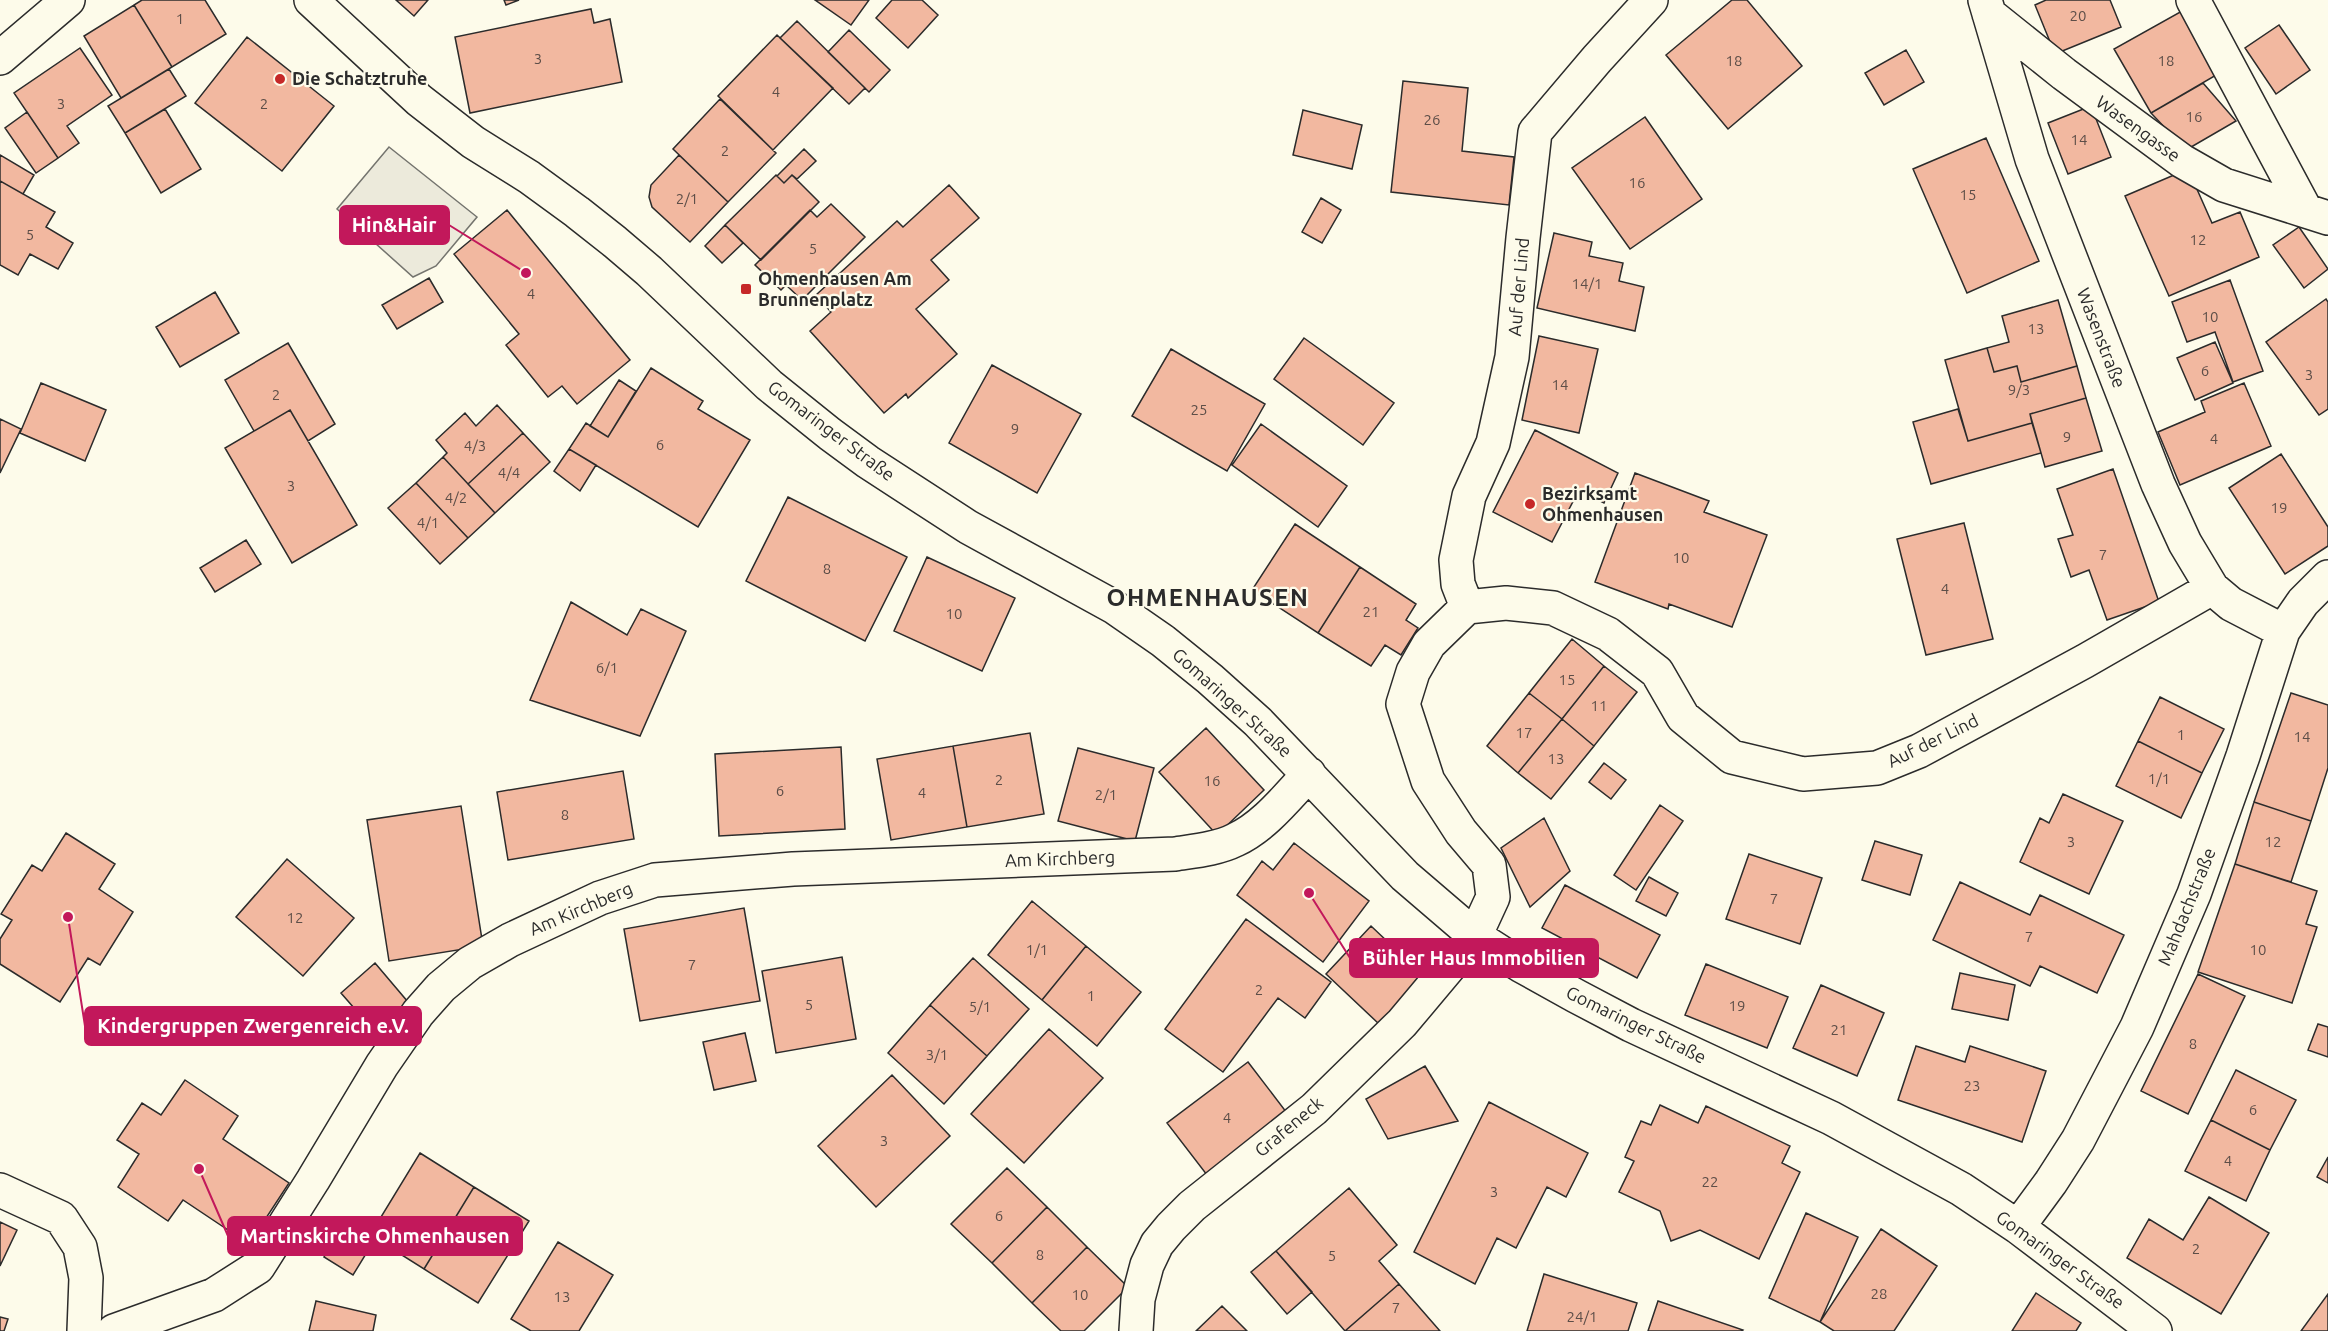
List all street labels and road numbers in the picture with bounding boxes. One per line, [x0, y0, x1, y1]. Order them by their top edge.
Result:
street label: Wasengasse [2093, 91, 2184, 165]
street label: Auf der Lind [1504, 237, 1532, 337]
street label: Wasenstraße [2074, 285, 2130, 390]
street label: Gomaringer Straße [764, 376, 899, 484]
street label: Gomaringer Straße [1169, 644, 1296, 761]
street label: Auf der Lind [1884, 709, 1981, 771]
street label: Mahdachstraße [2153, 845, 2219, 968]
street label: Am Kirchberg [1005, 846, 1115, 870]
street label: Am Kirchberg [526, 877, 635, 939]
street label: Gomaringer Straße [1563, 982, 1710, 1067]
street label: Grafeneck [1250, 1092, 1326, 1160]
street label: Gomaringer Straße [1993, 1206, 2128, 1312]

